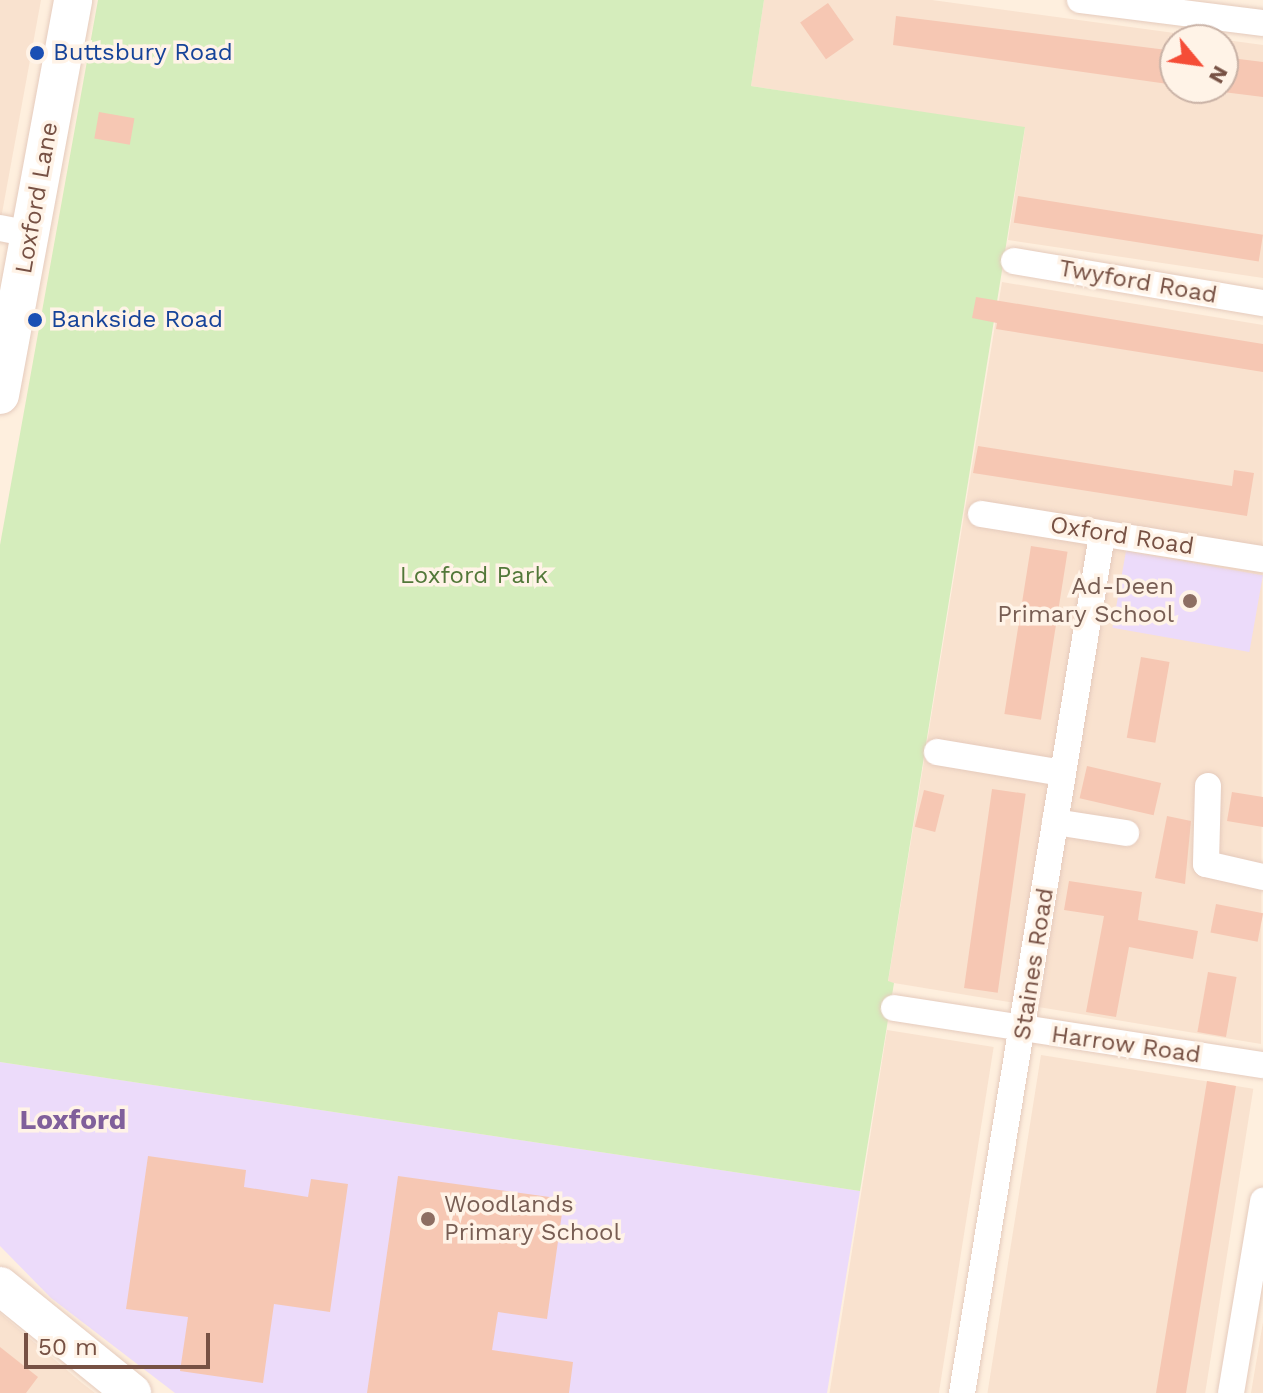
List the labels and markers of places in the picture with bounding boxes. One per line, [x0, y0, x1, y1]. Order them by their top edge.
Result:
place label: Buttsbury Road [53, 39, 234, 67]
marker: Buttsbury Road [28, 44, 46, 62]
place label: Bankside Road [51, 306, 223, 334]
marker: Bankside Road [26, 311, 44, 329]
place label: Ad-Deen Primary School [997, 573, 1174, 629]
marker: Ad-Deen Primary School [1181, 592, 1199, 610]
place label: Woodlands Primary School [444, 1191, 621, 1247]
marker: Woodlands Primary School [419, 1210, 437, 1228]

